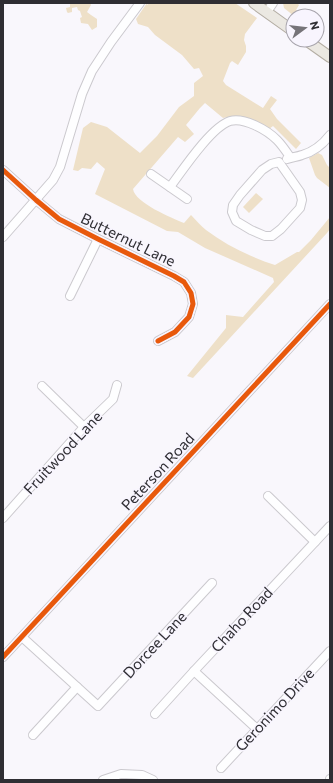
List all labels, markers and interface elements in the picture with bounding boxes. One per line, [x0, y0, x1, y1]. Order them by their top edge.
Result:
north arrow [285, 8, 325, 48]
text: N [308, 20, 322, 31]
street label: Butternut Lane [78, 208, 179, 270]
street label: Fruitwood Lane [19, 407, 105, 498]
street label: Peterson Road [117, 429, 198, 514]
street label: Chaho Road [207, 583, 276, 656]
street label: Dorcee Lane [119, 607, 190, 681]
street label: Geronimo Drive [231, 664, 317, 755]

